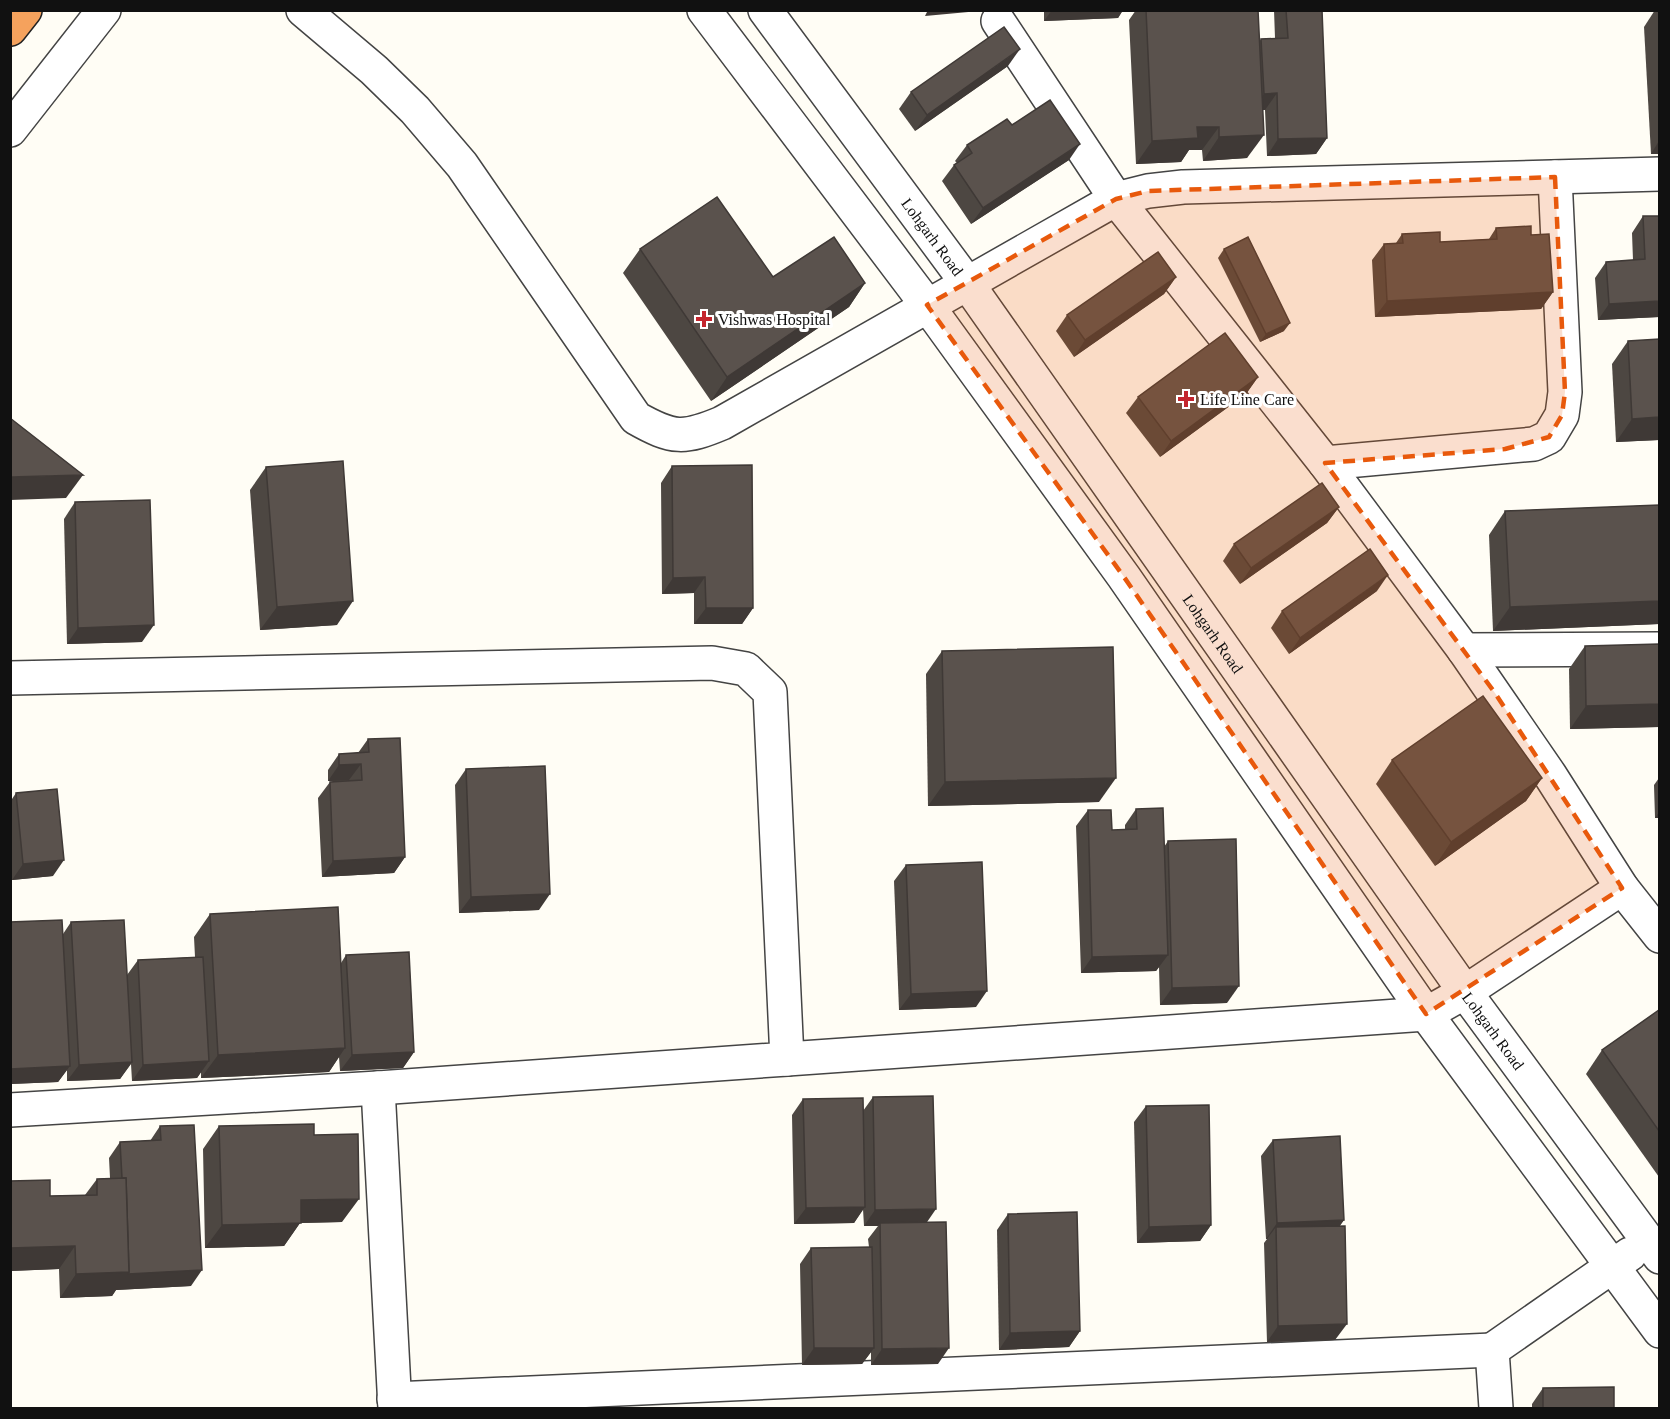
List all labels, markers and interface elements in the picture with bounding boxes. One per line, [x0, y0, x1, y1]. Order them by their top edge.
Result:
street label: Lohgarh Road [898, 195, 967, 279]
marker: Vishwas Hospital [695, 310, 713, 328]
place label: Vishwas Hospital [718, 311, 831, 329]
marker: Life Line Care [1177, 390, 1195, 408]
place label: Life Line Care [1200, 391, 1294, 408]
street label: Lohgarh Road [1179, 591, 1246, 676]
street label: Lohgarh Road [1459, 989, 1527, 1073]

